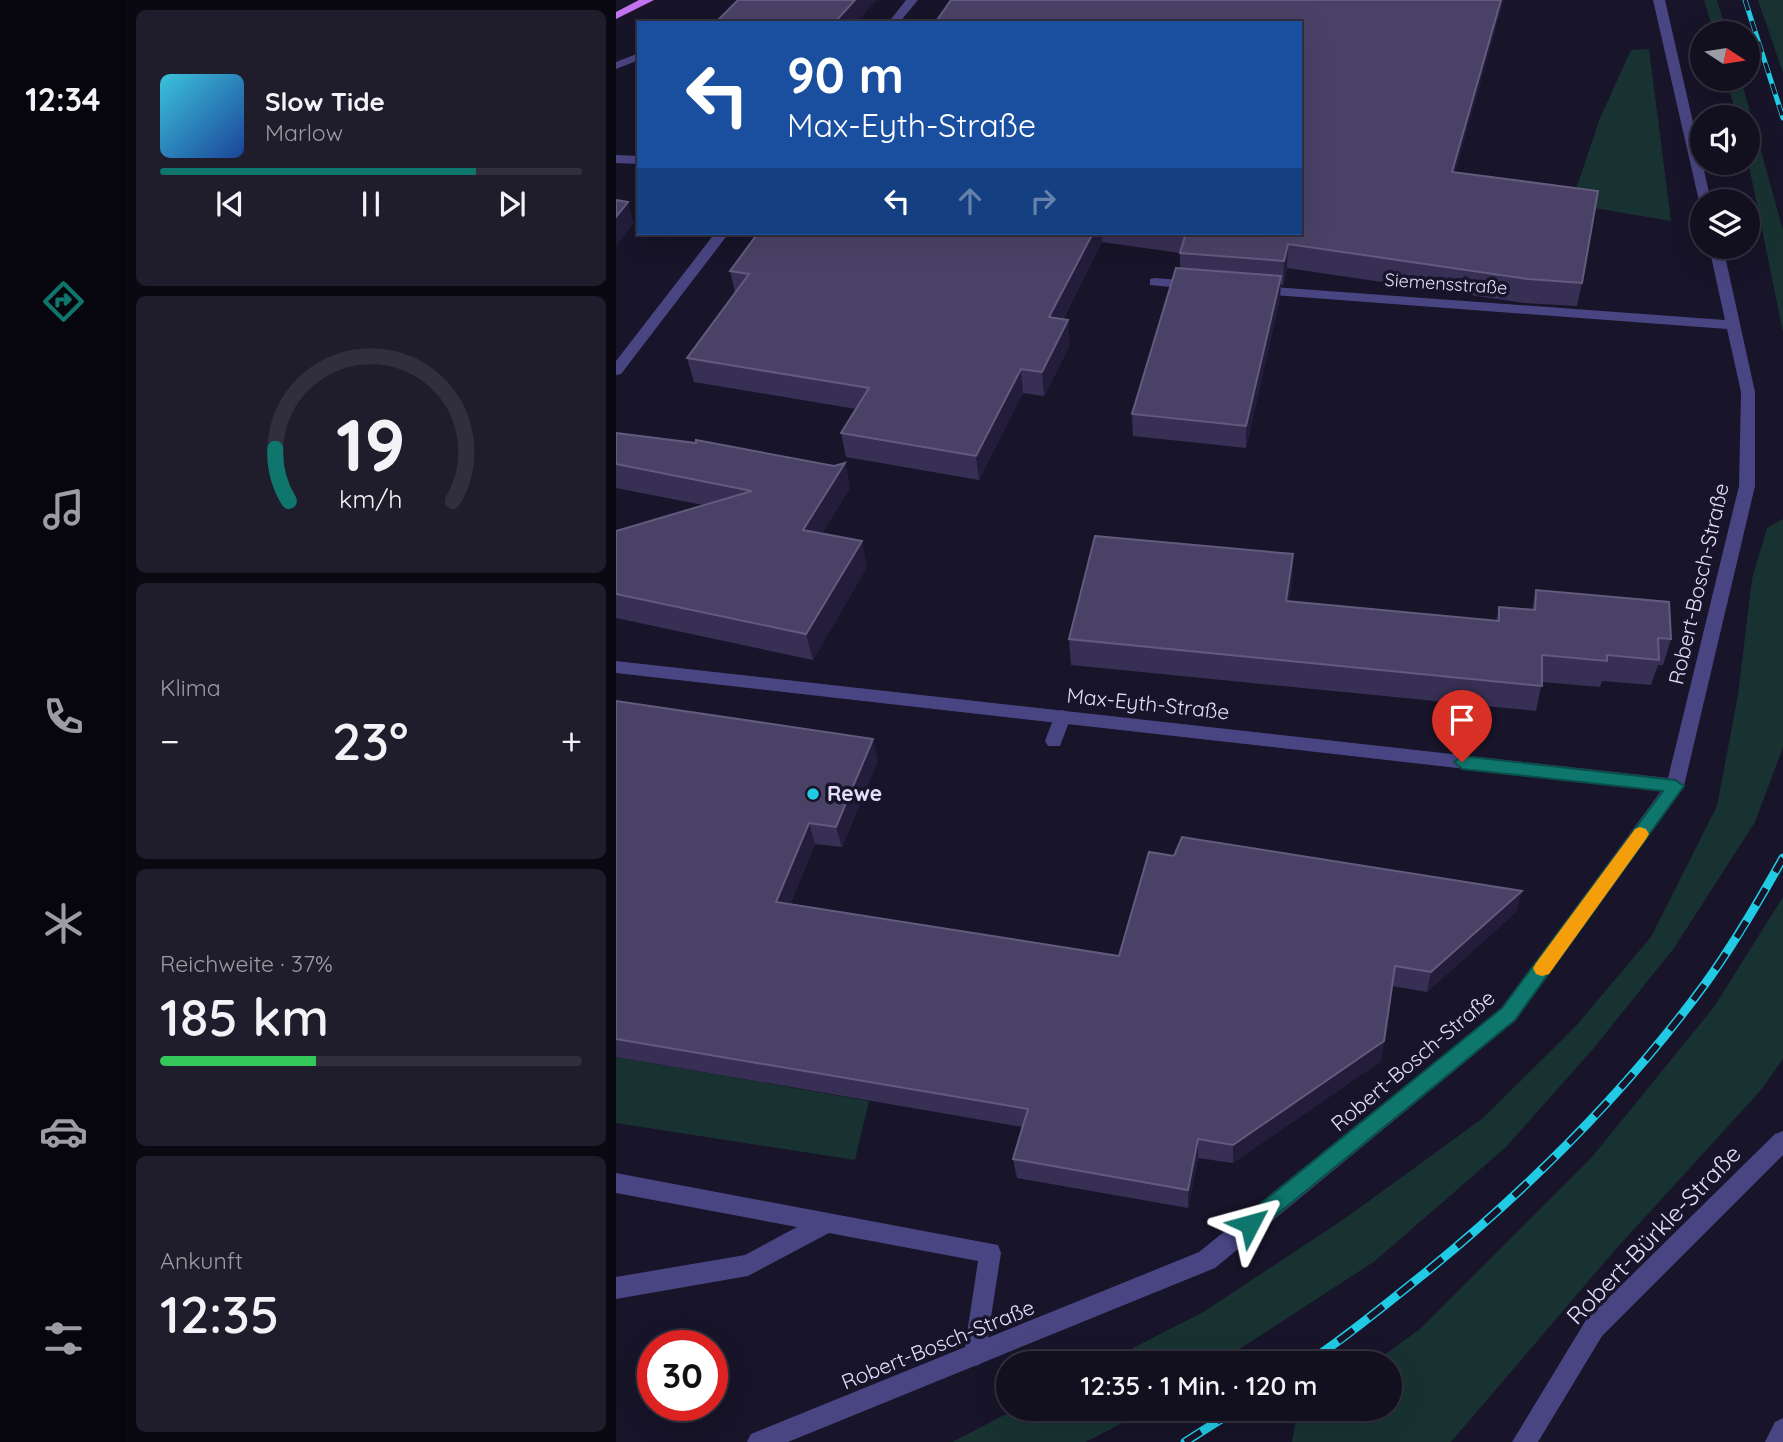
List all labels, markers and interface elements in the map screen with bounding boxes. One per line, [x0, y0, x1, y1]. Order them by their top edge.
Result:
north arrow [1690, 21, 1760, 91]
map controls [1690, 21, 1760, 259]
text: 90 m [787, 44, 904, 105]
icon: left [672, 49, 763, 140]
text: 12:34 [25, 79, 101, 119]
text: Slow Tide [265, 85, 385, 118]
text: Max-Eyth-Straße [787, 105, 1036, 145]
button: sound [1690, 105, 1760, 175]
text: Marlow [265, 118, 343, 147]
icon: left [878, 182, 916, 220]
icon: ahead [951, 182, 989, 220]
icon: right [1024, 182, 1062, 220]
icon: previous [211, 185, 249, 223]
icon: pause [352, 185, 390, 223]
icon: next [493, 185, 531, 223]
button: layers [1690, 189, 1760, 259]
street label: Siemensstraße [1384, 268, 1508, 299]
icon: directions [39, 277, 88, 326]
text: 19 [336, 398, 406, 489]
street label: Robert-Bosch-Straße [1662, 481, 1734, 687]
text: km/h [339, 482, 403, 513]
icon: music [39, 485, 88, 534]
text: Klima [160, 673, 221, 702]
street label: Max-Eyth-Straße [1065, 682, 1231, 724]
pin [1432, 690, 1492, 762]
icon: phone [39, 692, 88, 741]
icon: arrive [1443, 701, 1481, 739]
text: 23° [332, 708, 408, 773]
text: − [160, 717, 180, 765]
text: + [561, 717, 582, 765]
place label: Rewe [827, 780, 882, 806]
marker: Rewe [805, 786, 821, 802]
icon: climate [39, 899, 88, 948]
text: Reichweite · 37% [160, 949, 333, 978]
text: 185 km [160, 984, 329, 1049]
street label: Robert-Bosch-Straße [1325, 984, 1500, 1136]
icon: car [39, 1107, 88, 1156]
street label: Robert-Bürkle-Straße [1560, 1138, 1747, 1330]
position arrow [1213, 1187, 1287, 1261]
text: Ankunft [160, 1246, 243, 1275]
text: 12:35 [160, 1281, 279, 1346]
street label: Robert-Bosch-Straße [837, 1293, 1038, 1395]
icon: filters [39, 1314, 88, 1363]
speed limit sign: 30 [637, 1330, 728, 1421]
text: 12:35 · 1 Min. · 120 m [1081, 1369, 1317, 1402]

